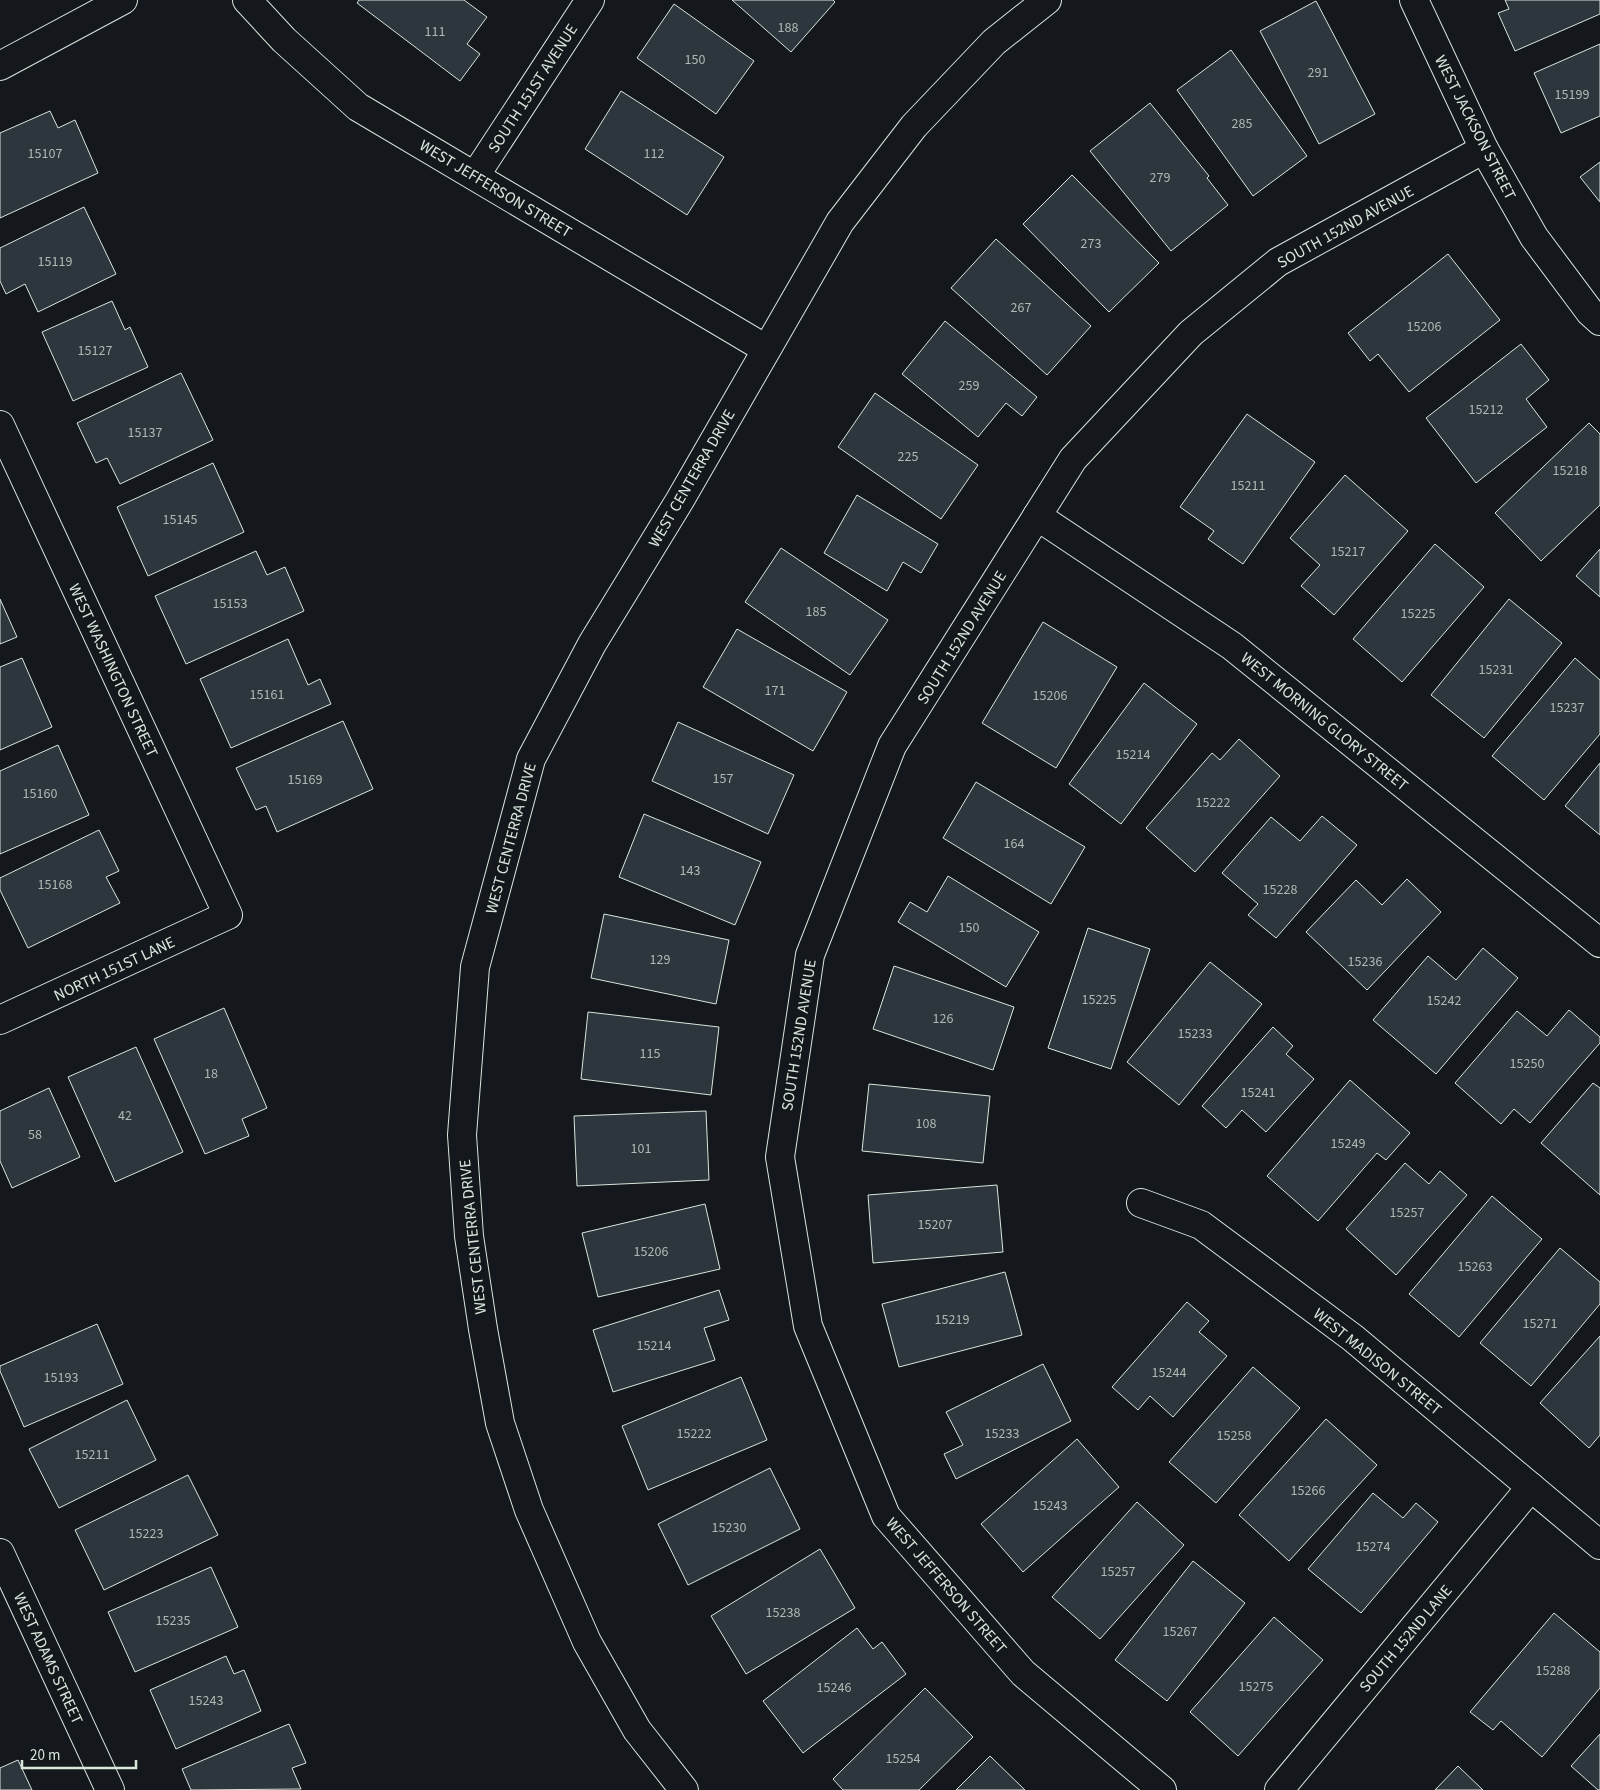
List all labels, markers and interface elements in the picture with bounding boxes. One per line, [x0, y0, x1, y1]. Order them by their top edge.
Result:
house number: 188 [778, 18, 798, 38]
street label: SOUTH 151ST AVENUE [483, 20, 583, 157]
house number: 111 [425, 22, 445, 42]
house number: 150 [685, 50, 705, 70]
street label: WEST JACKSON STREET [1429, 51, 1521, 204]
house number: 291 [1308, 63, 1328, 83]
house number: 15199 [1555, 85, 1589, 105]
house number: 285 [1232, 114, 1252, 134]
street label: WEST JEFFERSON STREET [415, 135, 576, 243]
house number: 15107 [28, 144, 62, 164]
house number: 112 [644, 144, 664, 164]
house number: 279 [1150, 168, 1170, 188]
street label: SOUTH 152ND AVENUE [1273, 180, 1418, 274]
house number: 273 [1081, 234, 1101, 254]
house number: 15119 [38, 252, 72, 272]
house number: 267 [1011, 298, 1031, 318]
house number: 15206 [1407, 317, 1441, 337]
house number: 15127 [78, 341, 112, 361]
house number: 259 [959, 376, 979, 396]
house number: 15212 [1469, 400, 1503, 420]
street label: WEST CENTERRA DRIVE [643, 406, 740, 551]
house number: 15137 [128, 423, 162, 443]
house number: 225 [898, 447, 918, 467]
house number: 15218 [1553, 461, 1587, 481]
house number: 15211 [1231, 476, 1265, 496]
house number: 15145 [163, 510, 197, 530]
house number: 15217 [1331, 542, 1365, 562]
street label: SOUTH 152ND AVENUE [912, 567, 1012, 708]
street label: WEST WASHINGTON STREET [63, 580, 163, 761]
house number: 15153 [213, 594, 247, 614]
house number: 185 [806, 602, 826, 622]
house number: 15225 [1401, 604, 1435, 624]
street label: WEST MORNING GLORY STREET [1236, 647, 1413, 796]
house number: 15231 [1479, 660, 1513, 680]
house number: 171 [765, 681, 785, 701]
house number: 15161 [250, 685, 284, 705]
house number: 15206 [1033, 686, 1067, 706]
house number: 15237 [1550, 698, 1584, 718]
house number: 15214 [1116, 745, 1150, 765]
street label: WEST CENTERRA DRIVE [480, 760, 542, 916]
house number: 157 [713, 769, 733, 789]
house number: 15169 [288, 770, 322, 790]
house number: 15160 [23, 784, 57, 804]
house number: 15222 [1196, 793, 1230, 813]
house number: 164 [1004, 834, 1024, 854]
house number: 143 [680, 861, 700, 881]
house number: 15168 [38, 875, 72, 895]
house number: 15228 [1263, 880, 1297, 900]
house number: 150 [959, 918, 979, 938]
street label: NORTH 151ST LANE [50, 931, 179, 1007]
house number: 129 [650, 950, 670, 970]
house number: 15236 [1348, 952, 1382, 972]
street label: SOUTH 152ND AVENUE [776, 958, 822, 1113]
house number: 15225 [1082, 990, 1116, 1010]
house number: 15242 [1427, 991, 1461, 1011]
house number: 126 [933, 1009, 953, 1029]
house number: 15233 [1178, 1024, 1212, 1044]
house number: 115 [640, 1044, 660, 1064]
house number: 15250 [1510, 1054, 1544, 1074]
house number: 18 [204, 1064, 218, 1084]
house number: 15241 [1241, 1083, 1275, 1103]
house number: 42 [118, 1106, 132, 1126]
house number: 108 [916, 1114, 936, 1134]
house number: 58 [28, 1125, 42, 1145]
house number: 15249 [1331, 1134, 1365, 1154]
house number: 101 [631, 1139, 651, 1159]
street label: WEST CENTERRA DRIVE [454, 1158, 492, 1316]
house number: 15257 [1390, 1203, 1424, 1223]
house number: 15207 [918, 1215, 952, 1235]
house number: 15206 [634, 1242, 668, 1262]
house number: 15263 [1458, 1257, 1492, 1277]
street label: WEST MADISON STREET [1308, 1303, 1447, 1421]
house number: 15219 [935, 1310, 969, 1330]
house number: 15271 [1523, 1314, 1557, 1334]
house number: 15214 [637, 1336, 671, 1356]
house number: 15244 [1152, 1363, 1186, 1383]
house number: 15193 [44, 1368, 78, 1388]
house number: 15222 [677, 1424, 711, 1444]
house number: 15233 [985, 1424, 1019, 1444]
house number: 15258 [1217, 1426, 1251, 1446]
house number: 15211 [75, 1445, 109, 1465]
house number: 15266 [1291, 1481, 1325, 1501]
house number: 15243 [1033, 1496, 1067, 1516]
street label: WEST JEFFERSON STREET [881, 1513, 1012, 1659]
house number: 15230 [712, 1518, 746, 1538]
house number: 15223 [129, 1524, 163, 1544]
house number: 15274 [1356, 1537, 1390, 1557]
house number: 15257 [1101, 1562, 1135, 1582]
street label: SOUTH 152ND LANE [1354, 1580, 1457, 1697]
street label: WEST ADAMS STREET [8, 1589, 88, 1728]
house number: 15238 [766, 1603, 800, 1623]
house number: 15235 [156, 1611, 190, 1631]
house number: 15267 [1163, 1622, 1197, 1642]
house number: 15288 [1536, 1661, 1570, 1681]
house number: 15275 [1239, 1677, 1273, 1697]
house number: 15246 [817, 1678, 851, 1698]
house number: 15243 [189, 1691, 223, 1711]
scale bar [22, 1738, 136, 1770]
text: 20 m [30, 1745, 60, 1766]
house number: 15254 [886, 1749, 920, 1769]

